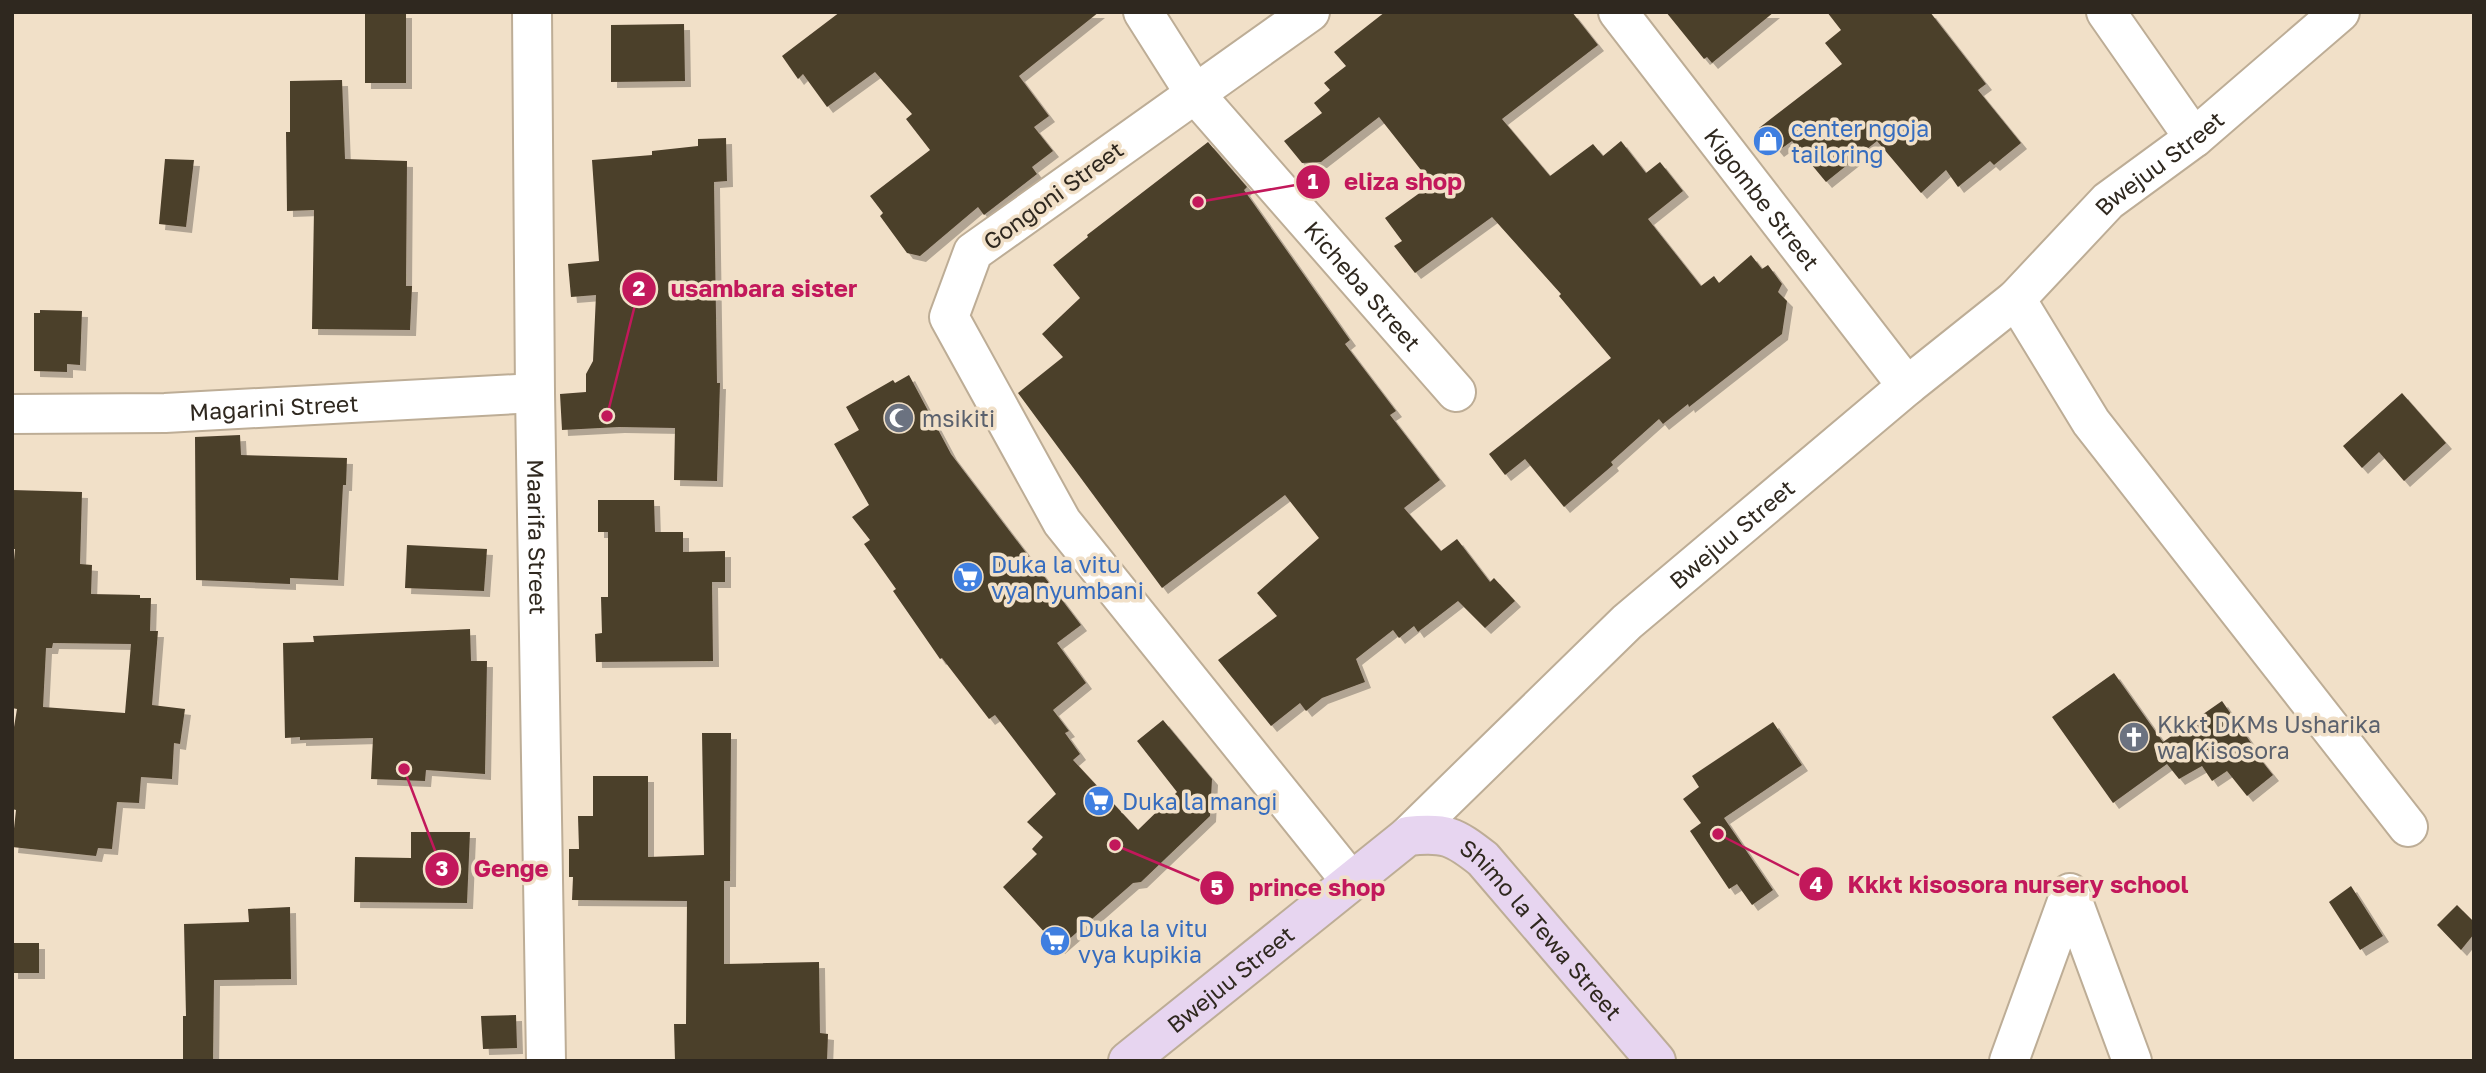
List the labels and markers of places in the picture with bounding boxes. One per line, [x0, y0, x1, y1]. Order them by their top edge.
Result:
place label: center ngoja tailoring [1791, 114, 1929, 168]
shop icon: center ngoja tailoring [1751, 124, 1785, 158]
callout: eliza shop [1295, 159, 1476, 204]
callout: usambara sister [622, 267, 872, 312]
mosque icon: msikiti [882, 401, 916, 435]
place label: msikiti [922, 404, 995, 432]
place label: Duka la vitu vya nyumbani [991, 550, 1144, 604]
supermarket icon: Duka la vitu vya nyumbani [951, 560, 985, 594]
place label: Kkkt DKMs Usharika wa Kisosora [2157, 710, 2381, 764]
church icon: Kkkt DKMs Usharika wa Kisosora [2117, 720, 2151, 754]
supermarket icon: Duka la mangi [1082, 784, 1116, 818]
place label: Duka la mangi [1122, 787, 1277, 815]
callout: Genge [424, 846, 562, 891]
callout: Kkkt kisosora nursery school [1798, 862, 2202, 907]
callout: prince shop [1200, 865, 1399, 910]
place label: Duka la vitu vya kupikia [1078, 914, 1208, 968]
supermarket icon: Duka la vitu vya kupikia [1038, 924, 1072, 958]

